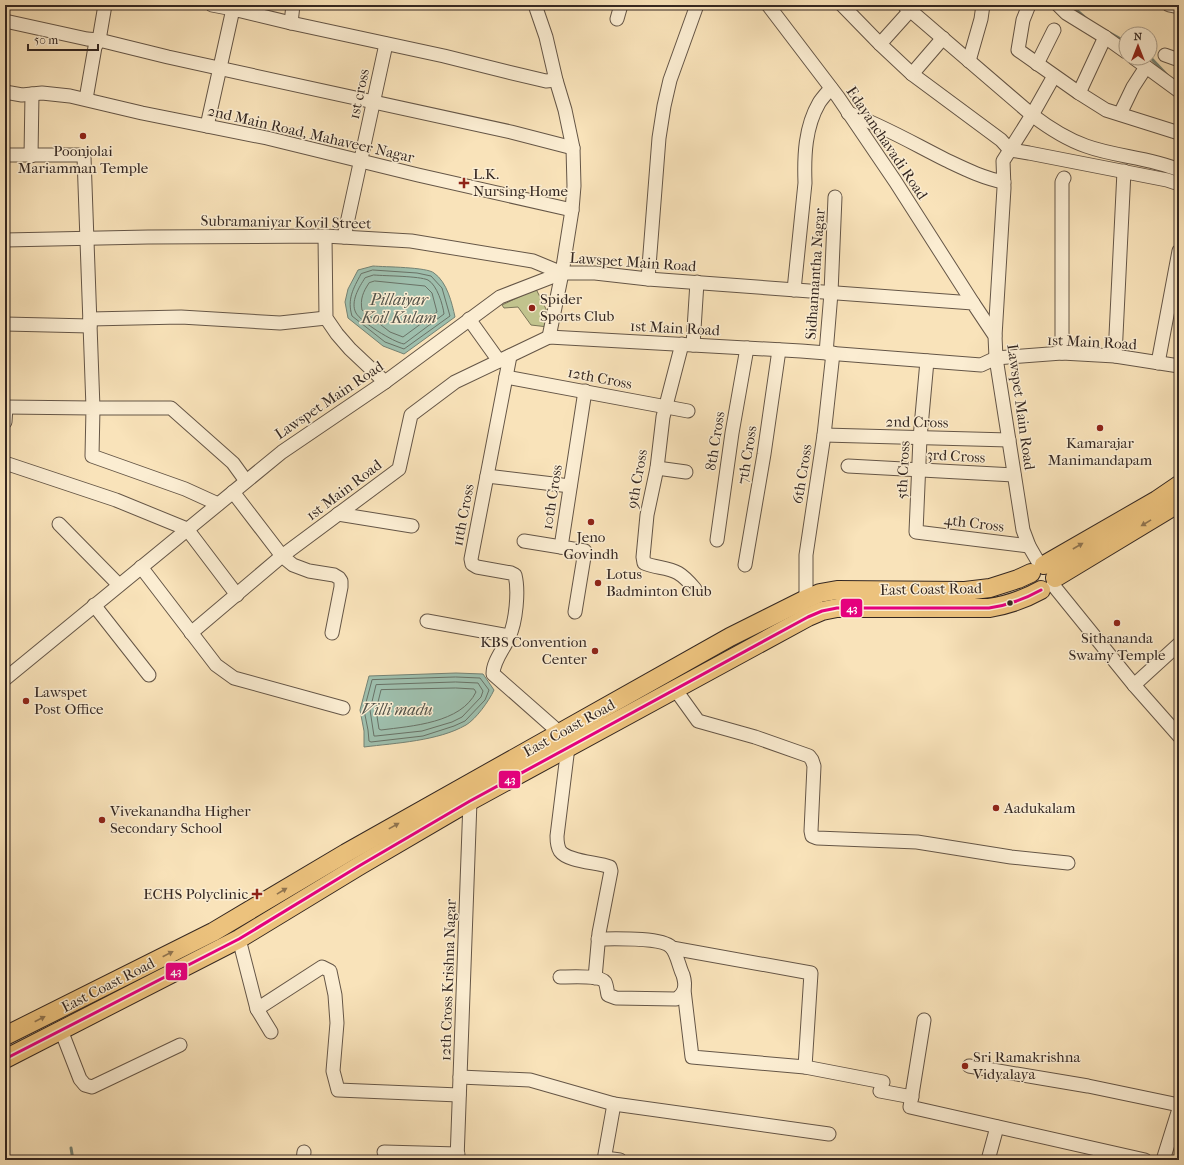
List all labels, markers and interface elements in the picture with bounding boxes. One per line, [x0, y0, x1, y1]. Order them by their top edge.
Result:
scale bar [28, 26, 98, 52]
north arrow [1118, 26, 1158, 66]
text: N [1134, 30, 1143, 43]
text: 50 m [34, 33, 58, 47]
street label: 1st cross [345, 67, 373, 121]
street label: Edayanchavadi Road [842, 83, 932, 204]
street label: 2nd Main Road, Mahaveer Nagar [206, 101, 417, 167]
marker: Poonjolai Mariamman Temple [78, 131, 88, 141]
place label: Poonjolai Mariamman Temple [18, 142, 149, 177]
place label: L.K. Nursing Home [473, 165, 568, 200]
marker: L.K. Nursing Home [458, 177, 470, 189]
street label: Sidhannantha Nagar [801, 207, 829, 340]
street label: Subramaniyar Kovil Street [200, 212, 372, 232]
street label: Lawspet Main Road [569, 249, 698, 275]
water label: Pillaiyar Koil Kulam [360, 290, 437, 327]
place label: Spider Sports Club [540, 290, 615, 325]
marker: Spider Sports Club [527, 303, 537, 313]
street label: 1st Main Road [630, 317, 721, 339]
street label: 1st Main Road [1047, 331, 1138, 353]
street label: Lawspet Main Road [1003, 343, 1039, 472]
street label: Lawspet Main Road [271, 357, 387, 443]
street label: 12th Cross [566, 363, 634, 393]
street label: 8th Cross [701, 410, 729, 472]
street label: 2nd Cross [885, 412, 949, 432]
marker: Kamarajar Manimandapam [1095, 423, 1105, 433]
street label: 7th Cross [733, 424, 761, 486]
place label: Kamarajar Manimandapam [1048, 434, 1153, 469]
street label: 5th Cross [892, 440, 914, 500]
street label: 6th Cross [788, 442, 816, 505]
street label: 3rd Cross [926, 445, 986, 467]
street label: 9th Cross [623, 448, 651, 510]
street label: 1st Main Road [303, 455, 386, 524]
street label: 10th Cross [538, 463, 566, 531]
street label: 11th Cross [448, 482, 478, 548]
street label: 4th Cross [943, 510, 1006, 536]
marker: Jeno Govindh [586, 517, 596, 527]
one-way arrow [1140, 520, 1152, 527]
place label: Jeno Govindh [563, 528, 619, 563]
one-way arrow [1072, 542, 1084, 549]
place label: Lotus Badminton Club [606, 565, 712, 600]
marker: Lotus Badminton Club [593, 578, 603, 588]
street label: East Coast Road [880, 579, 983, 599]
line badge: 43 [840, 598, 863, 618]
unlabelled marker [1005, 598, 1015, 608]
text: 43 [845, 602, 858, 615]
marker: Sithananda Swamy Temple [1112, 618, 1122, 628]
place label: Sithananda Swamy Temple [1069, 629, 1166, 664]
place label: KBS Convention Center [480, 633, 588, 668]
marker: KBS Convention Center [590, 646, 600, 656]
place label: Lawspet Post Office [34, 683, 104, 718]
street label: East Coast Road [520, 695, 619, 761]
marker: Lawspet Post Office [21, 696, 31, 706]
water label: Villi madu [361, 700, 433, 719]
line badge: 43 [498, 770, 521, 789]
text: 43 [503, 773, 516, 786]
place label: Aadukalam [1003, 799, 1076, 817]
place label: Vivekanandha Higher Secondary School [109, 802, 251, 837]
marker: Aadukalam [991, 803, 1001, 813]
marker: Vivekanandha Higher Secondary School [97, 815, 107, 825]
one-way arrow [388, 822, 400, 829]
place label: ECHS Polyclinic [143, 885, 248, 903]
one-way arrow [276, 887, 288, 894]
marker: ECHS Polyclinic [251, 888, 263, 900]
street label: 12th Cross Krishna Nagar [436, 898, 460, 1061]
one-way arrow [163, 951, 174, 957]
street label: East Coast Road [58, 953, 158, 1016]
line badge: 43 [165, 962, 188, 981]
text: 43 [169, 965, 182, 978]
one-way arrow [34, 1016, 46, 1022]
place label: Sri Ramakrishna Vidyalaya [972, 1048, 1081, 1083]
marker: Sri Ramakrishna Vidyalaya [960, 1061, 970, 1071]

